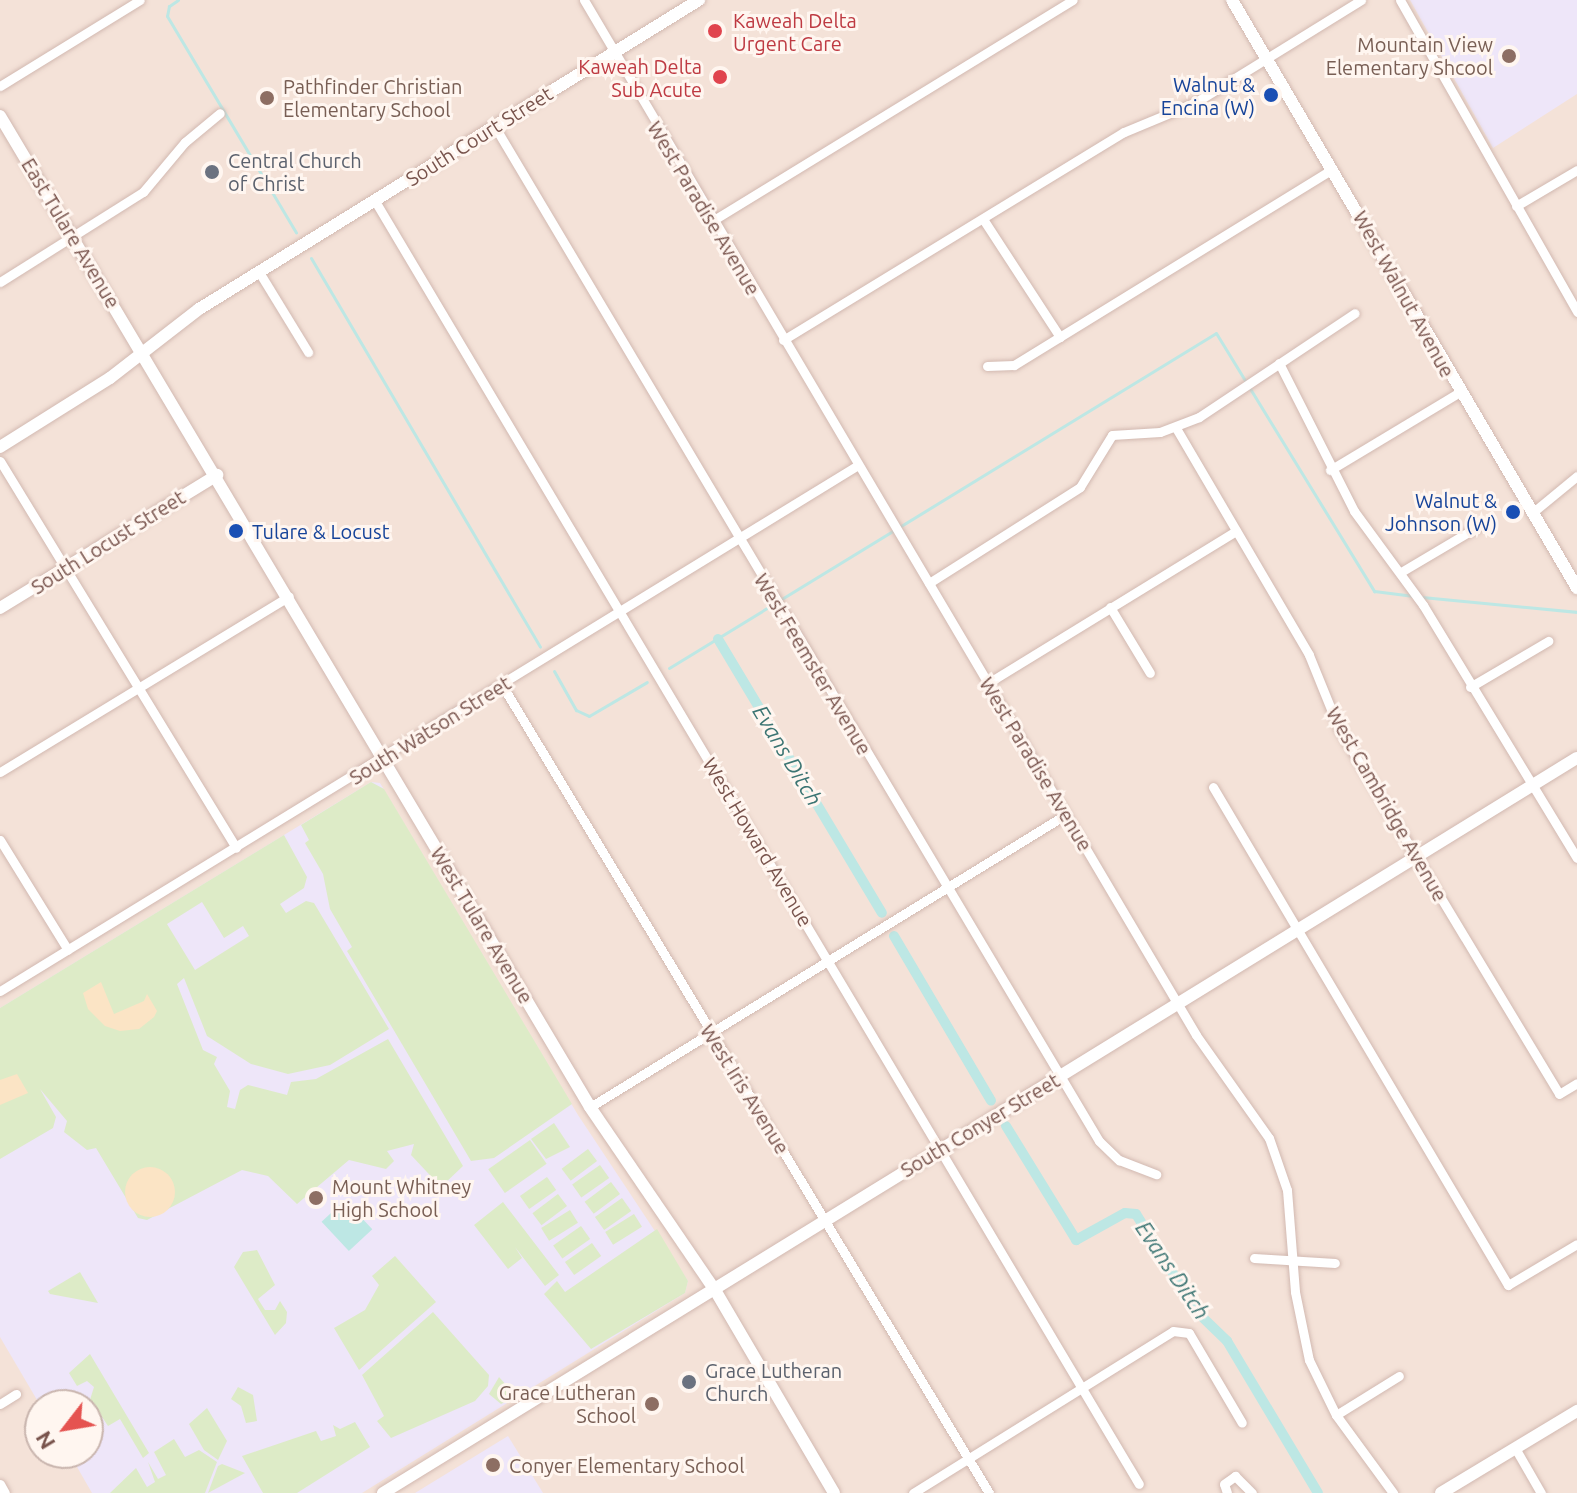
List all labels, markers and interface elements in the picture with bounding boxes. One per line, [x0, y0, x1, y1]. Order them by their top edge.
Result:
place label: Kaweah Delta Urgent Care [733, 8, 857, 55]
marker: Kaweah Delta Urgent Care [704, 20, 726, 42]
place label: Mountain View Elementary Shcool [1326, 32, 1493, 79]
marker: Mountain View Elementary Shcool [1500, 47, 1518, 65]
place label: Kaweah Delta Sub Acute [578, 54, 702, 101]
marker: Kaweah Delta Sub Acute [709, 66, 731, 88]
place label: Walnut & Encina (W) [1161, 72, 1255, 119]
place label: Pathfinder Christian Elementary School [283, 74, 462, 121]
street label: South Court Street [401, 81, 557, 191]
marker: Walnut & Encina (W) [1262, 86, 1280, 104]
marker: Pathfinder Christian Elementary School [258, 89, 276, 107]
street label: West Paradise Avenue [643, 117, 765, 299]
place label: Central Church of Christ [228, 148, 362, 195]
street label: East Tulare Avenue [17, 154, 125, 312]
marker: Central Church of Christ [203, 163, 221, 181]
street label: West Walnut Avenue [1348, 207, 1460, 381]
street label: South Locust Street [27, 485, 189, 599]
place label: Walnut & Johnson (W) [1385, 488, 1497, 535]
marker: Walnut & Johnson (W) [1504, 503, 1522, 521]
place label: Tulare & Locust [252, 519, 390, 543]
marker: Tulare & Locust [227, 522, 245, 540]
street label: West Feemster Avenue [749, 569, 877, 759]
street label: South Watson Street [345, 671, 515, 789]
street label: West Paradise Avenue [975, 673, 1097, 855]
water label: Evans Ditch [748, 700, 828, 810]
street label: West Cambridge Avenue [1321, 703, 1453, 905]
street label: West Howard Avenue [698, 753, 818, 931]
street label: West Tulare Avenue [426, 842, 538, 1008]
street label: West Iris Avenue [695, 1020, 795, 1158]
street label: South Conyer Street [896, 1068, 1064, 1182]
place label: Mount Whitney High School [332, 1174, 471, 1221]
marker: Mount Whitney High School [307, 1189, 325, 1207]
water label: Evans Ditch [1131, 1216, 1215, 1324]
place label: Grace Lutheran Church [705, 1358, 842, 1405]
marker: Grace Lutheran Church [680, 1373, 698, 1391]
place label: Grace Lutheran School [499, 1380, 636, 1427]
north arrow [24, 1389, 104, 1469]
marker: Grace Lutheran School [643, 1395, 661, 1413]
text: N [30, 1427, 60, 1454]
place label: Conyer Elementary School [509, 1453, 744, 1477]
marker: Conyer Elementary School [484, 1456, 502, 1474]

